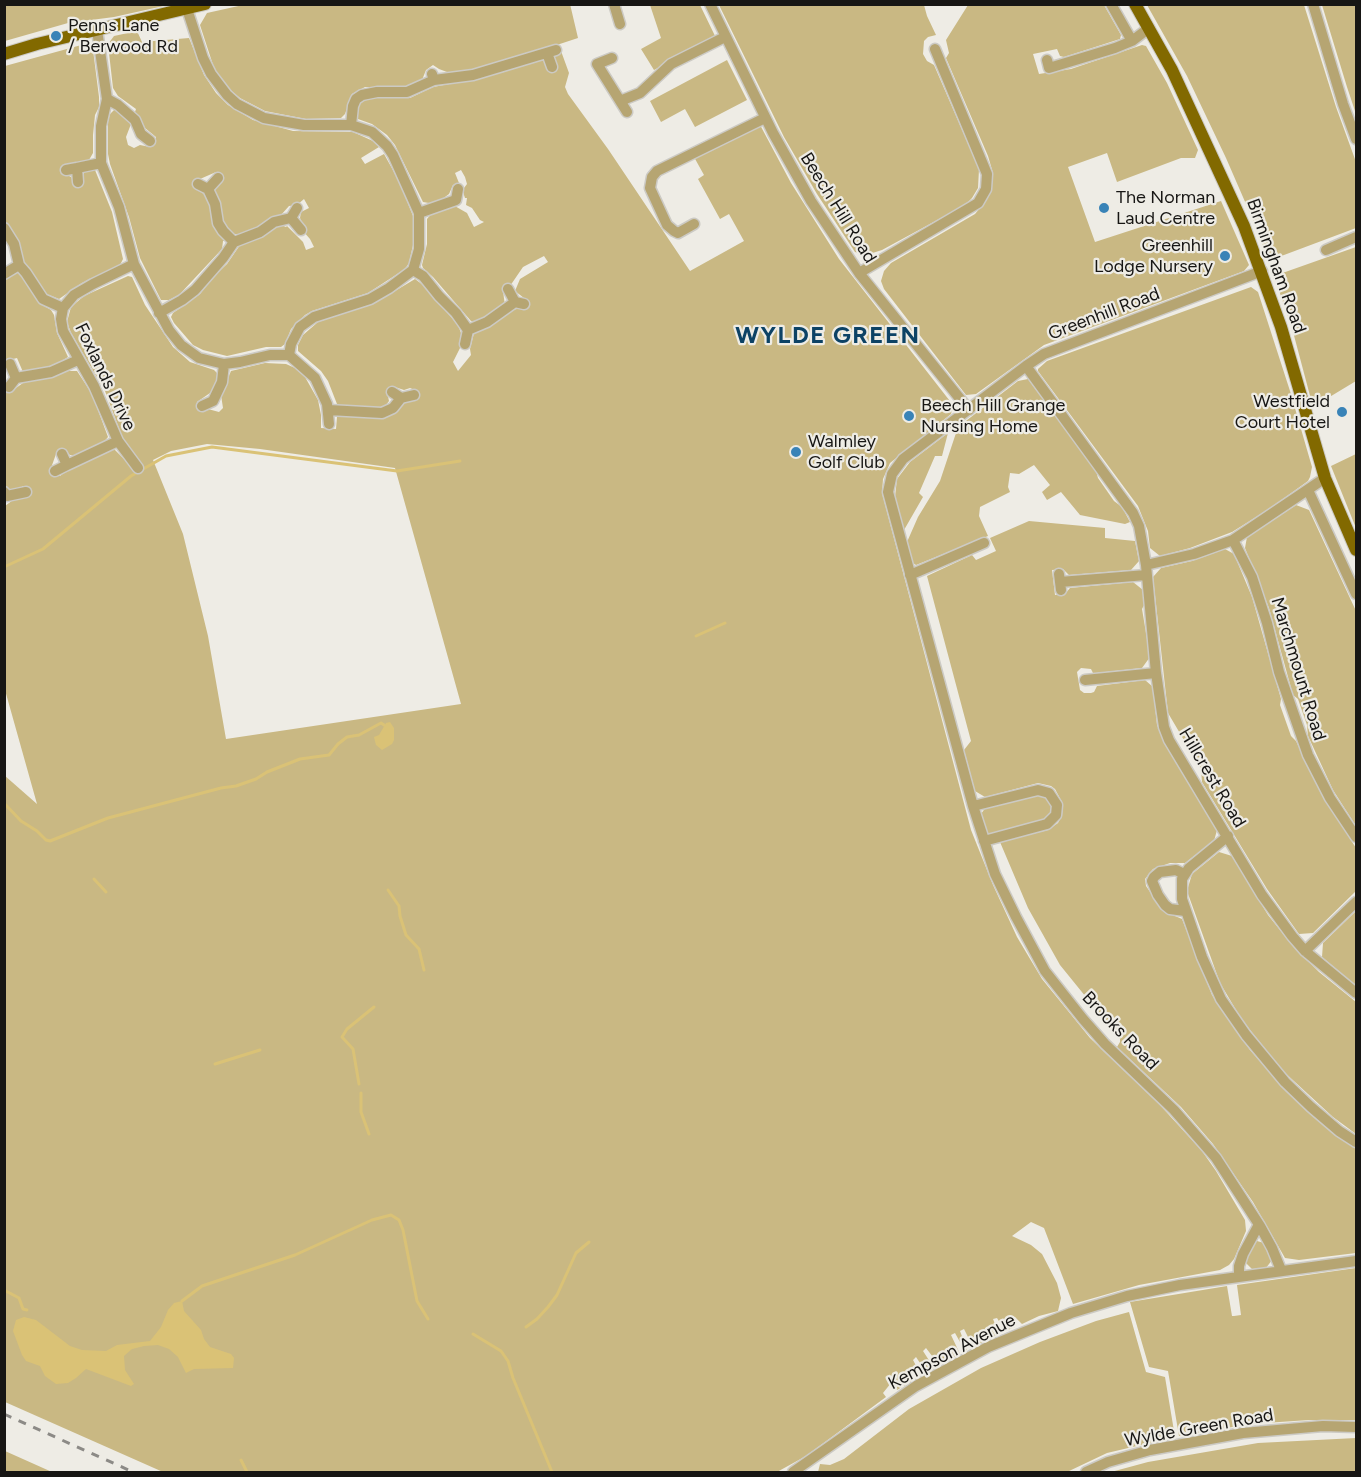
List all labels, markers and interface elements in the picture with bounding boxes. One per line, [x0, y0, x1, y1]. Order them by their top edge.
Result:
place label: Penns Lane / Berwood Rd [68, 15, 178, 57]
marker: Penns Lane / Berwood Rd [49, 29, 63, 43]
street label: Beech Hill Road [795, 149, 881, 267]
place label: The Norman Laud Centre [1116, 187, 1215, 230]
street label: Birmingham Road [1242, 196, 1310, 336]
marker: The Norman Laud Centre [1097, 201, 1111, 215]
place label: Greenhill Lodge Nursery [1094, 235, 1213, 278]
marker: Greenhill Lodge Nursery [1218, 249, 1232, 263]
street label: Greenhill Road [1045, 283, 1163, 345]
street label: Foxlands Drive [70, 320, 140, 434]
district label: WYLDE GREEN [735, 322, 921, 350]
place label: Westfield Court Hotel [1235, 391, 1330, 434]
place label: Beech Hill Grange Nursing Home [921, 395, 1065, 438]
marker: Westfield Court Hotel [1335, 405, 1349, 419]
marker: Beech Hill Grange Nursing Home [902, 409, 916, 423]
place label: Walmley Golf Club [808, 431, 885, 474]
marker: Walmley Golf Club [789, 445, 803, 459]
street label: Marchmount Road [1266, 595, 1330, 743]
street label: Hillcrest Road [1174, 724, 1250, 832]
street label: Brooks Road [1077, 987, 1163, 1075]
street label: Kempson Avenue [885, 1309, 1019, 1395]
street label: Wylde Green Road [1123, 1404, 1275, 1452]

